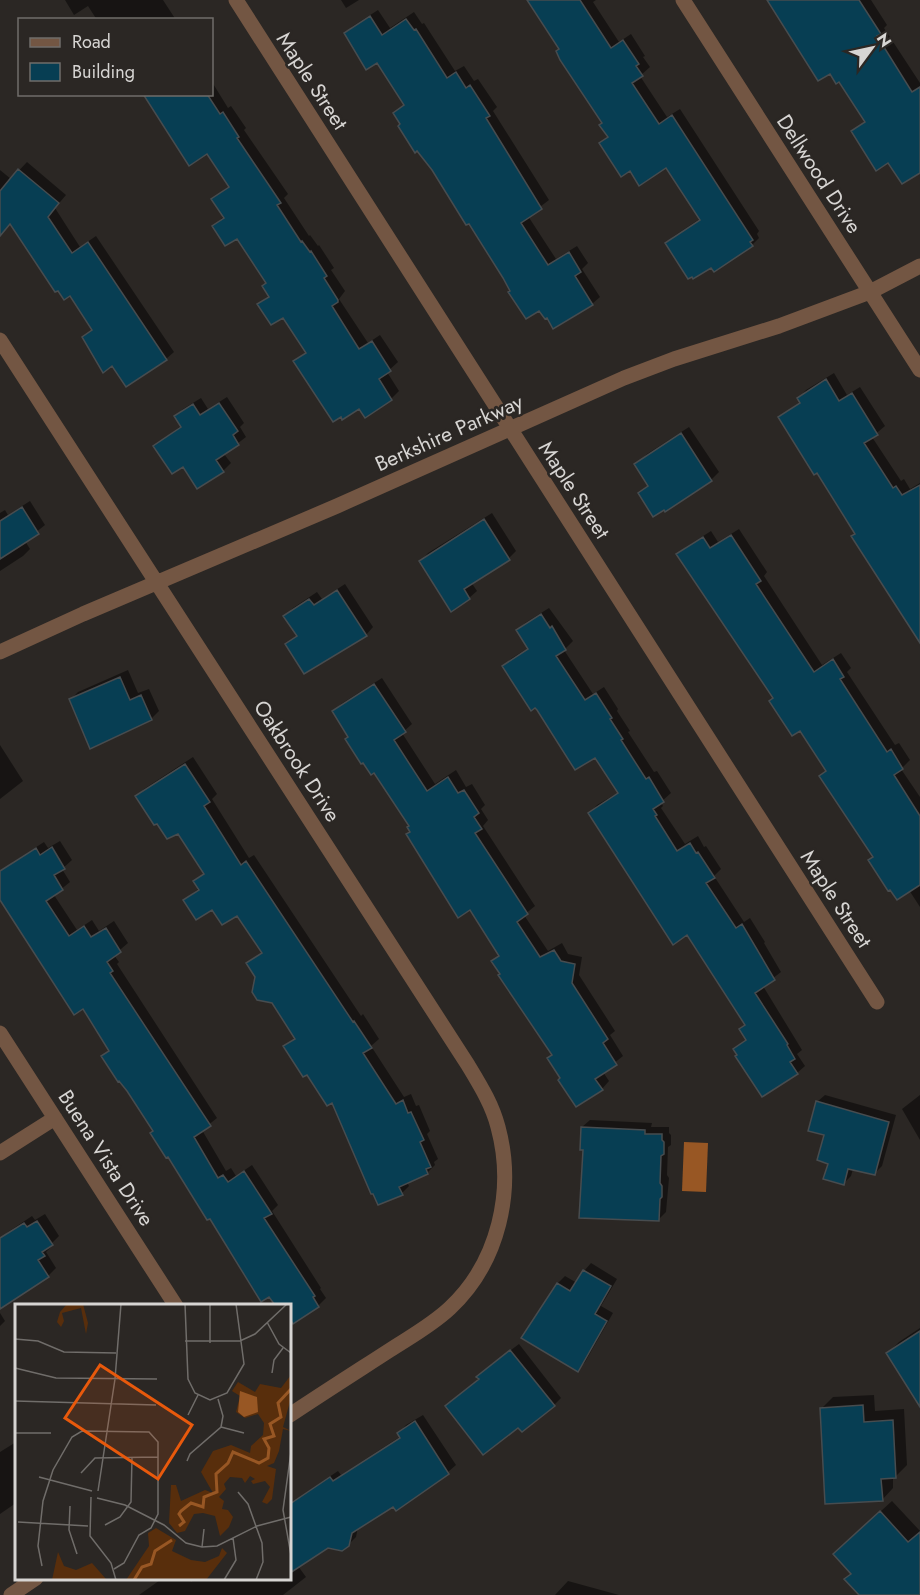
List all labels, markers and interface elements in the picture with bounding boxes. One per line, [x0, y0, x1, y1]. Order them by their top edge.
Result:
legend [18, 18, 213, 96]
north arrow [842, 18, 902, 78]
street label: Maple Street [269, 26, 355, 136]
text: Road [72, 29, 111, 55]
text: N [871, 29, 897, 52]
text: Building [72, 59, 135, 85]
street label: Dellwood Drive [769, 109, 869, 240]
street label: Berkshire Parkway [370, 387, 529, 479]
street label: Maple Street [531, 435, 617, 545]
street label: Oakbrook Drive [246, 694, 348, 828]
street label: Maple Street [793, 844, 879, 954]
street label: Buena Vista Drive [51, 1084, 161, 1232]
inset map [15, 1304, 291, 1580]

